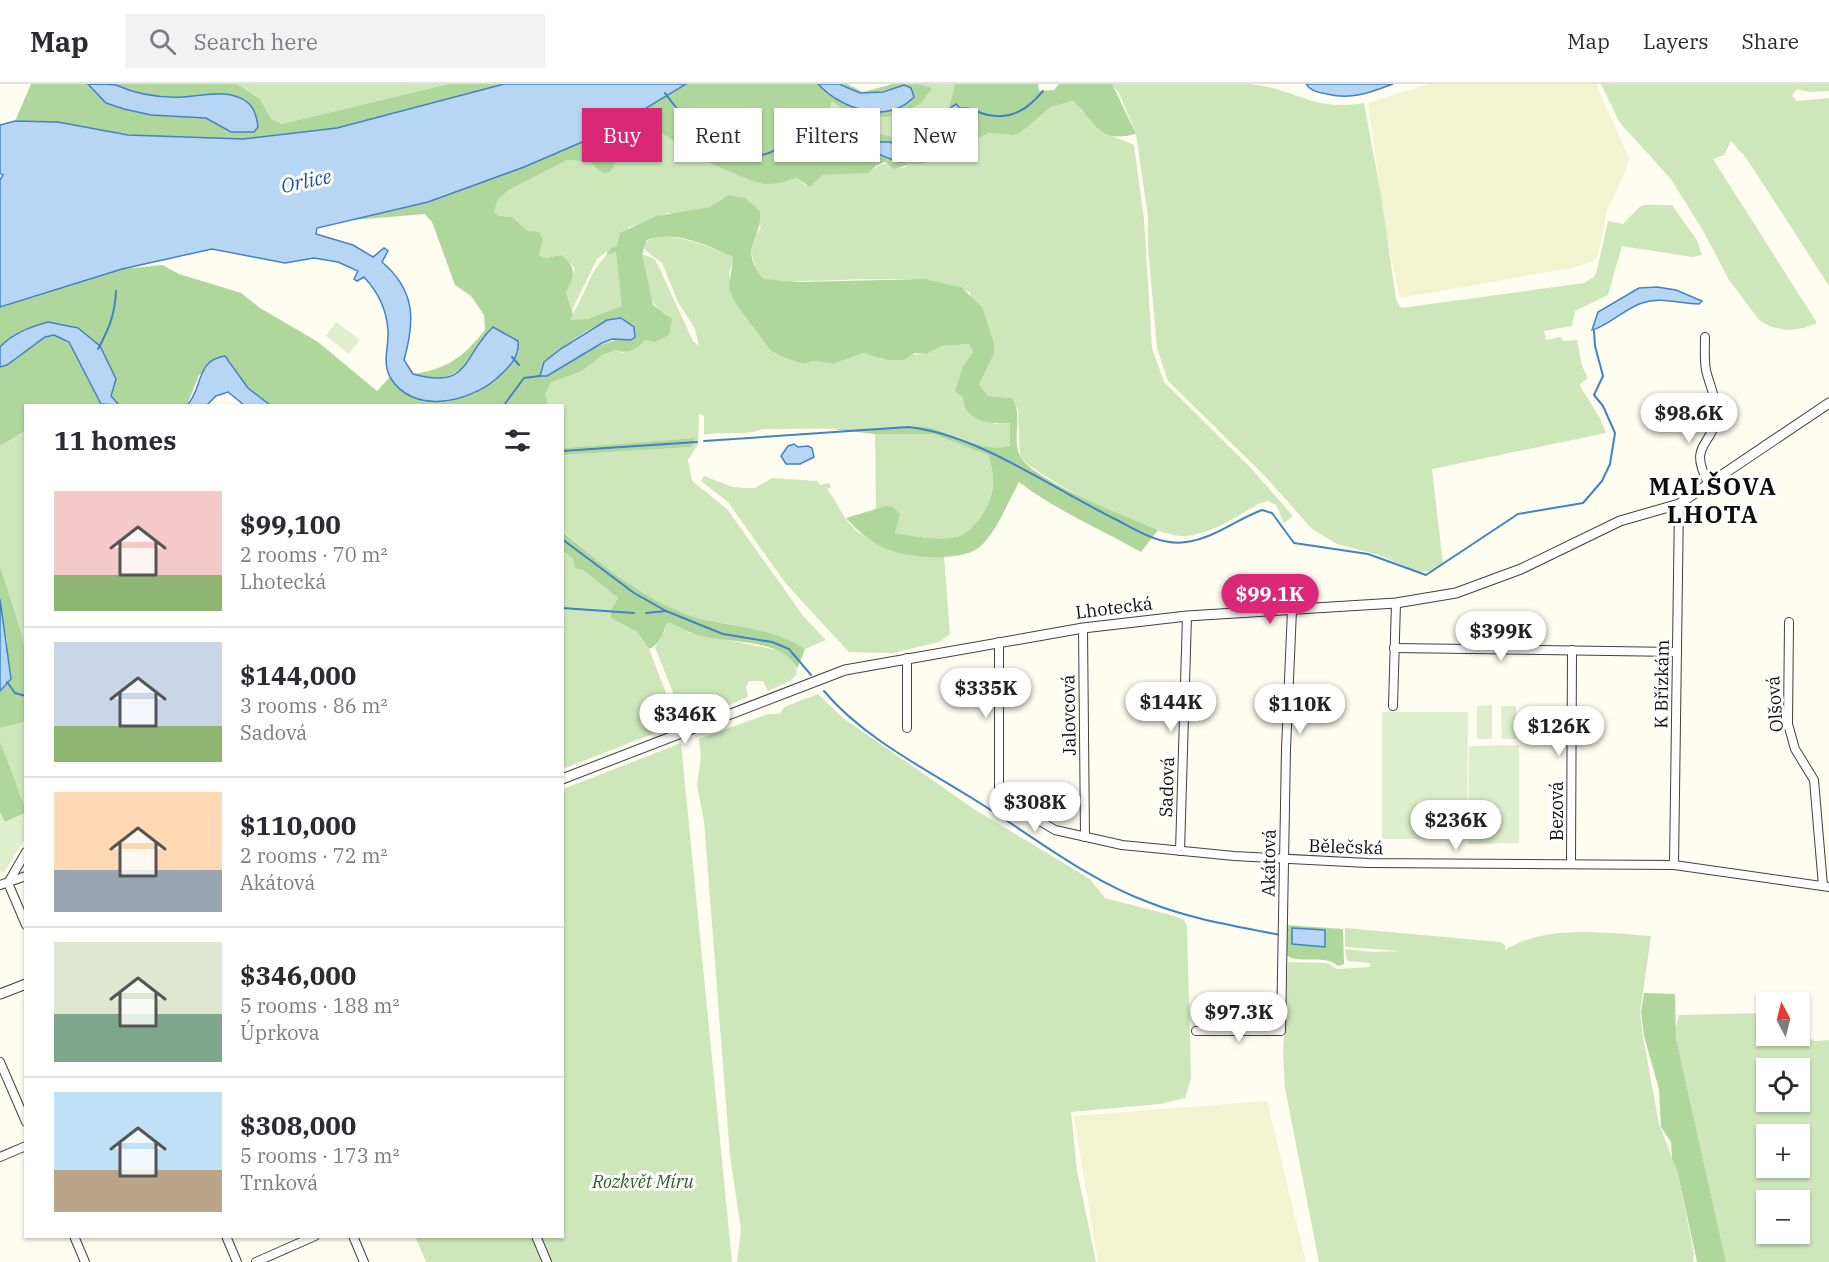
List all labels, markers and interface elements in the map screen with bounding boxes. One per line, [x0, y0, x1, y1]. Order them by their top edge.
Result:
search box [125, 14, 545, 68]
text: Map [30, 23, 89, 60]
icon: search [146, 25, 179, 58]
text: Search here [194, 27, 318, 56]
text: Map [1567, 27, 1610, 55]
text: Layers [1643, 27, 1709, 55]
text: Share [1742, 27, 1799, 55]
chip: Buy [582, 108, 662, 162]
chip: Rent [674, 108, 762, 162]
chip: Filters [774, 108, 880, 162]
chip: New [892, 108, 978, 162]
water label: Orlice [278, 162, 334, 199]
pin: $98.6K [1640, 393, 1738, 444]
text: $98.6K [1655, 399, 1723, 426]
text: 11 homes [54, 423, 176, 457]
icon: filters [501, 424, 534, 457]
district label: MALŠOVA LHOTA [1649, 470, 1777, 530]
text: $99,100 [240, 507, 341, 541]
icon: home [102, 515, 174, 587]
text: 2 rooms · 70 m² [240, 541, 387, 568]
text: Lhotecká [240, 568, 326, 595]
pin: $99.1K [1221, 574, 1319, 625]
text: $99.1K [1236, 580, 1304, 607]
street label: Lhotecká [1074, 591, 1154, 624]
pin: $399K [1459, 611, 1543, 662]
text: $399K [1469, 617, 1533, 644]
street label: K Břízkám [1649, 639, 1674, 729]
text: $144,000 [240, 658, 356, 692]
icon: home [102, 666, 174, 738]
pin: $335K [944, 668, 1028, 719]
text: $335K [954, 674, 1018, 701]
street label: Jalovcová [1056, 674, 1081, 756]
street label: Olšová [1761, 675, 1788, 733]
pin: $144K [1129, 682, 1213, 733]
pin: $110K [1258, 684, 1342, 735]
text: $144K [1139, 688, 1203, 715]
text: $110K [1268, 690, 1332, 717]
text: 3 rooms · 86 m² [240, 692, 387, 719]
pin: $346K [643, 694, 727, 745]
text: $346K [653, 700, 717, 727]
pin: $126K [1517, 706, 1601, 757]
text: $126K [1527, 712, 1591, 739]
text: Sadová [240, 719, 307, 746]
street label: Sadová [1154, 756, 1179, 818]
street label: Bezová [1545, 781, 1568, 841]
pin: $308K [993, 782, 1077, 833]
text: $308K [1003, 788, 1067, 815]
pin: $236K [1414, 800, 1498, 851]
text: $236K [1424, 806, 1488, 833]
text: $110,000 [240, 808, 356, 842]
icon: home [102, 816, 174, 888]
street label: Akátová [1256, 829, 1281, 897]
street label: Bělečská [1308, 834, 1384, 859]
text: 2 rooms · 72 m² [240, 842, 387, 869]
text: Akátová [240, 869, 315, 896]
text: $346,000 [240, 958, 356, 992]
icon: home [102, 966, 174, 1038]
text: 5 rooms · 188 m² [240, 992, 399, 1019]
pin: $97.3K [1190, 992, 1288, 1043]
north arrow [1756, 992, 1810, 1046]
map controls [1756, 992, 1810, 1244]
text: $97.3K [1205, 998, 1273, 1025]
text: Úprkova [240, 1019, 320, 1046]
button: locate [1756, 1058, 1810, 1112]
text: $308,000 [240, 1108, 356, 1142]
icon: home [102, 1116, 174, 1188]
button: + [1756, 1124, 1810, 1178]
text: 5 rooms · 173 m² [240, 1142, 399, 1169]
text: Trnková [240, 1169, 318, 1196]
park label: Rozkvět Míru [591, 1170, 695, 1193]
button: − [1756, 1190, 1810, 1244]

